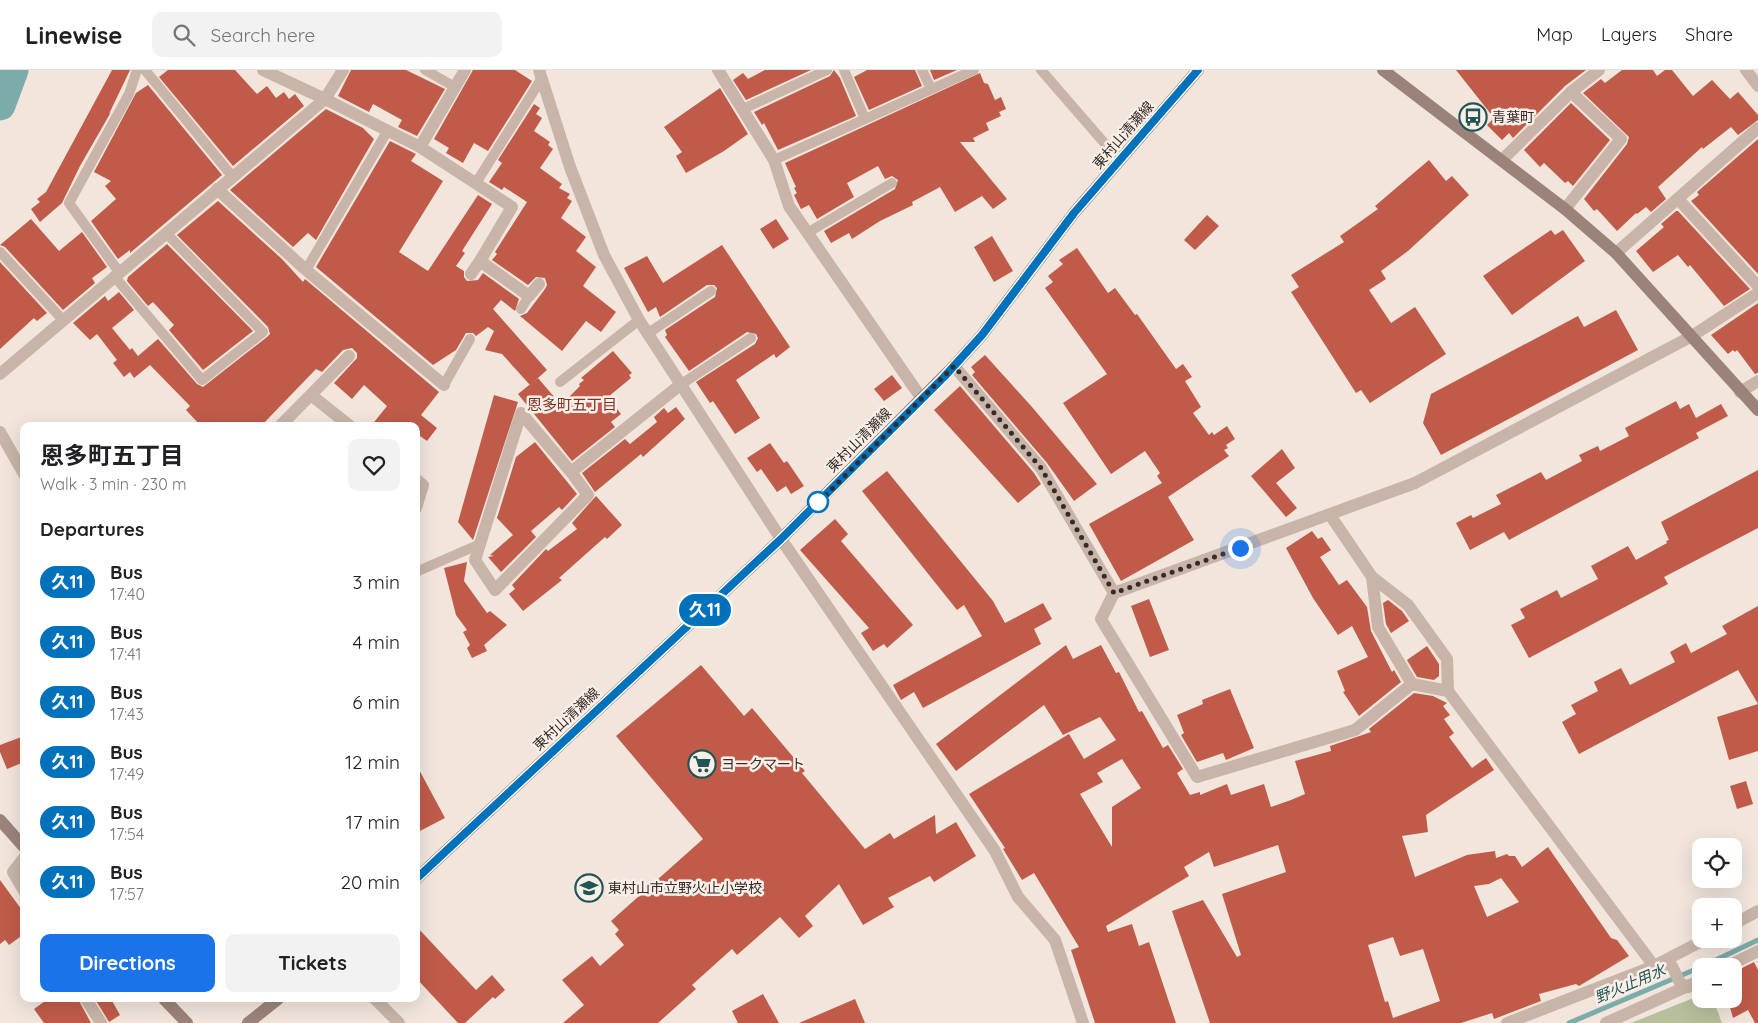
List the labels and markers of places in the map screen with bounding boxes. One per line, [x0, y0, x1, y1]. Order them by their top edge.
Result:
bus stop icon: 青葉町 [1458, 102, 1488, 132]
place label: 青葉町 [1492, 108, 1534, 126]
unlabelled marker [807, 491, 829, 513]
supermarket icon: ヨークマート [687, 749, 717, 779]
place label: ヨークマート [721, 755, 805, 773]
school or university icon: 東村山市立野火止小学校 [574, 873, 604, 903]
place label: 東村山市立野火止小学校 [608, 879, 762, 897]

